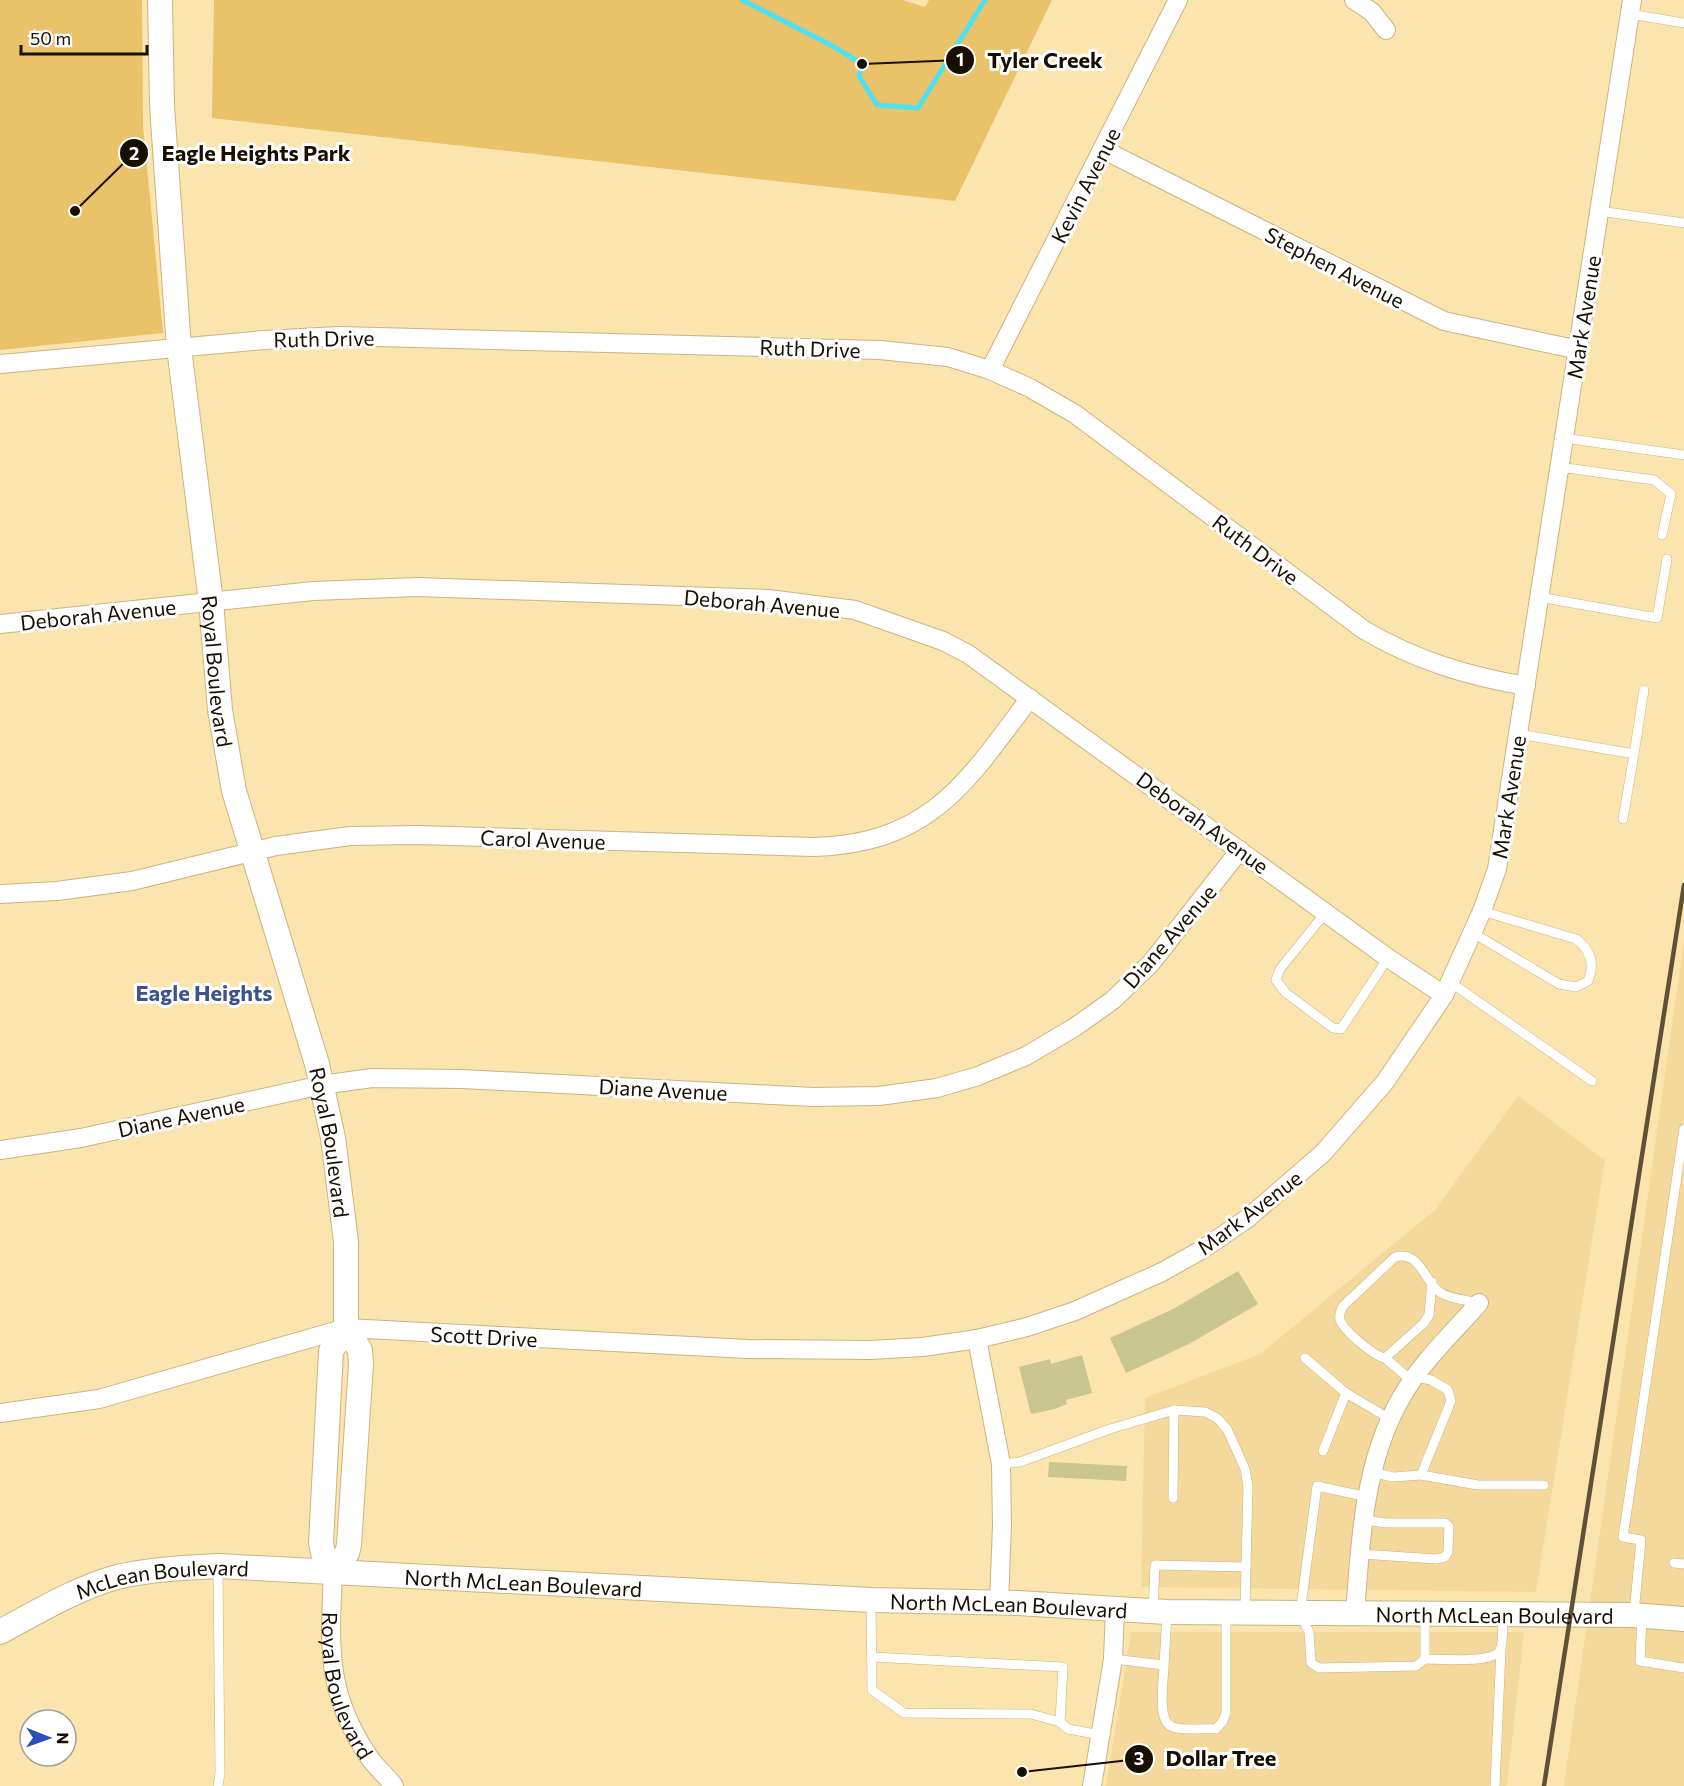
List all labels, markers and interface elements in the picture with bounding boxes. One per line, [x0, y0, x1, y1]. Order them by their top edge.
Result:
scale bar [21, 18, 147, 56]
text: 50 m [30, 27, 71, 49]
callout: Tyler Creek [945, 40, 1115, 80]
text: Tyler Creek [987, 46, 1103, 73]
text: 1 [956, 48, 964, 70]
street label: Kevin Avenue [1045, 123, 1125, 247]
callout: Eagle Heights Park [119, 133, 362, 173]
text: Eagle Heights Park [162, 139, 351, 166]
text: 2 [129, 142, 139, 164]
street label: Stephen Avenue [1261, 221, 1409, 313]
street label: Mark Avenue [1561, 253, 1605, 381]
street label: Ruth Drive [273, 325, 375, 351]
street label: Ruth Drive [759, 334, 861, 362]
street label: Ruth Drive [1208, 509, 1304, 589]
street label: Deborah Avenue [683, 584, 841, 622]
street label: Deborah Avenue [19, 593, 177, 635]
street label: Royal Boulevard [198, 594, 239, 749]
street label: Mark Avenue [1486, 733, 1530, 861]
street label: Deborah Avenue [1132, 766, 1274, 878]
street label: Carol Avenue [480, 824, 606, 854]
street label: Diane Avenue [1117, 879, 1221, 993]
district label: Eagle Heights [135, 979, 273, 1006]
street label: Royal Boulevard [305, 1065, 355, 1219]
street label: Diane Avenue [598, 1073, 728, 1105]
street label: Diane Avenue [115, 1090, 247, 1142]
street label: Mark Avenue [1192, 1164, 1306, 1260]
street label: Scott Drive [430, 1321, 538, 1351]
street label: McLean Boulevard [71, 1554, 250, 1604]
street label: North McLean Boulevard [404, 1563, 643, 1601]
street label: North McLean Boulevard [890, 1588, 1128, 1622]
street label: North McLean Boulevard [1375, 1601, 1614, 1627]
street label: Royal Boulevard [319, 1612, 379, 1763]
north arrow [18, 1708, 78, 1768]
text: N [54, 1732, 73, 1744]
callout: Dollar Tree [1124, 1739, 1289, 1779]
text: Dollar Tree [1166, 1744, 1276, 1771]
text: 3 [1134, 1747, 1144, 1769]

